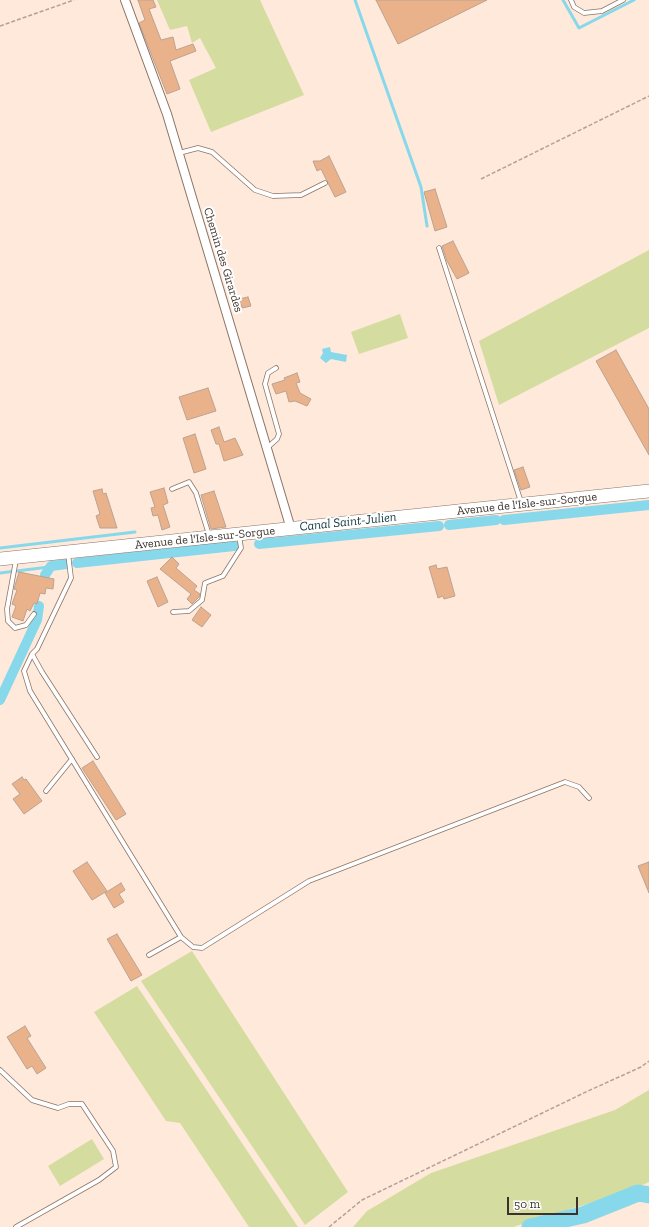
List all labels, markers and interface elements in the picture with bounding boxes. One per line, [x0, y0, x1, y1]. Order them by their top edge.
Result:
street label: Chemin des Girardes [200, 206, 246, 314]
street label: Avenue de l'Isle-sur-Sorgue [456, 489, 598, 519]
water label: Canal Saint-Julien [299, 509, 397, 535]
street label: Avenue de l'Isle-sur-Sorgue [134, 523, 276, 553]
scale bar [509, 1189, 580, 1215]
text: 50 m [514, 1197, 540, 1211]

